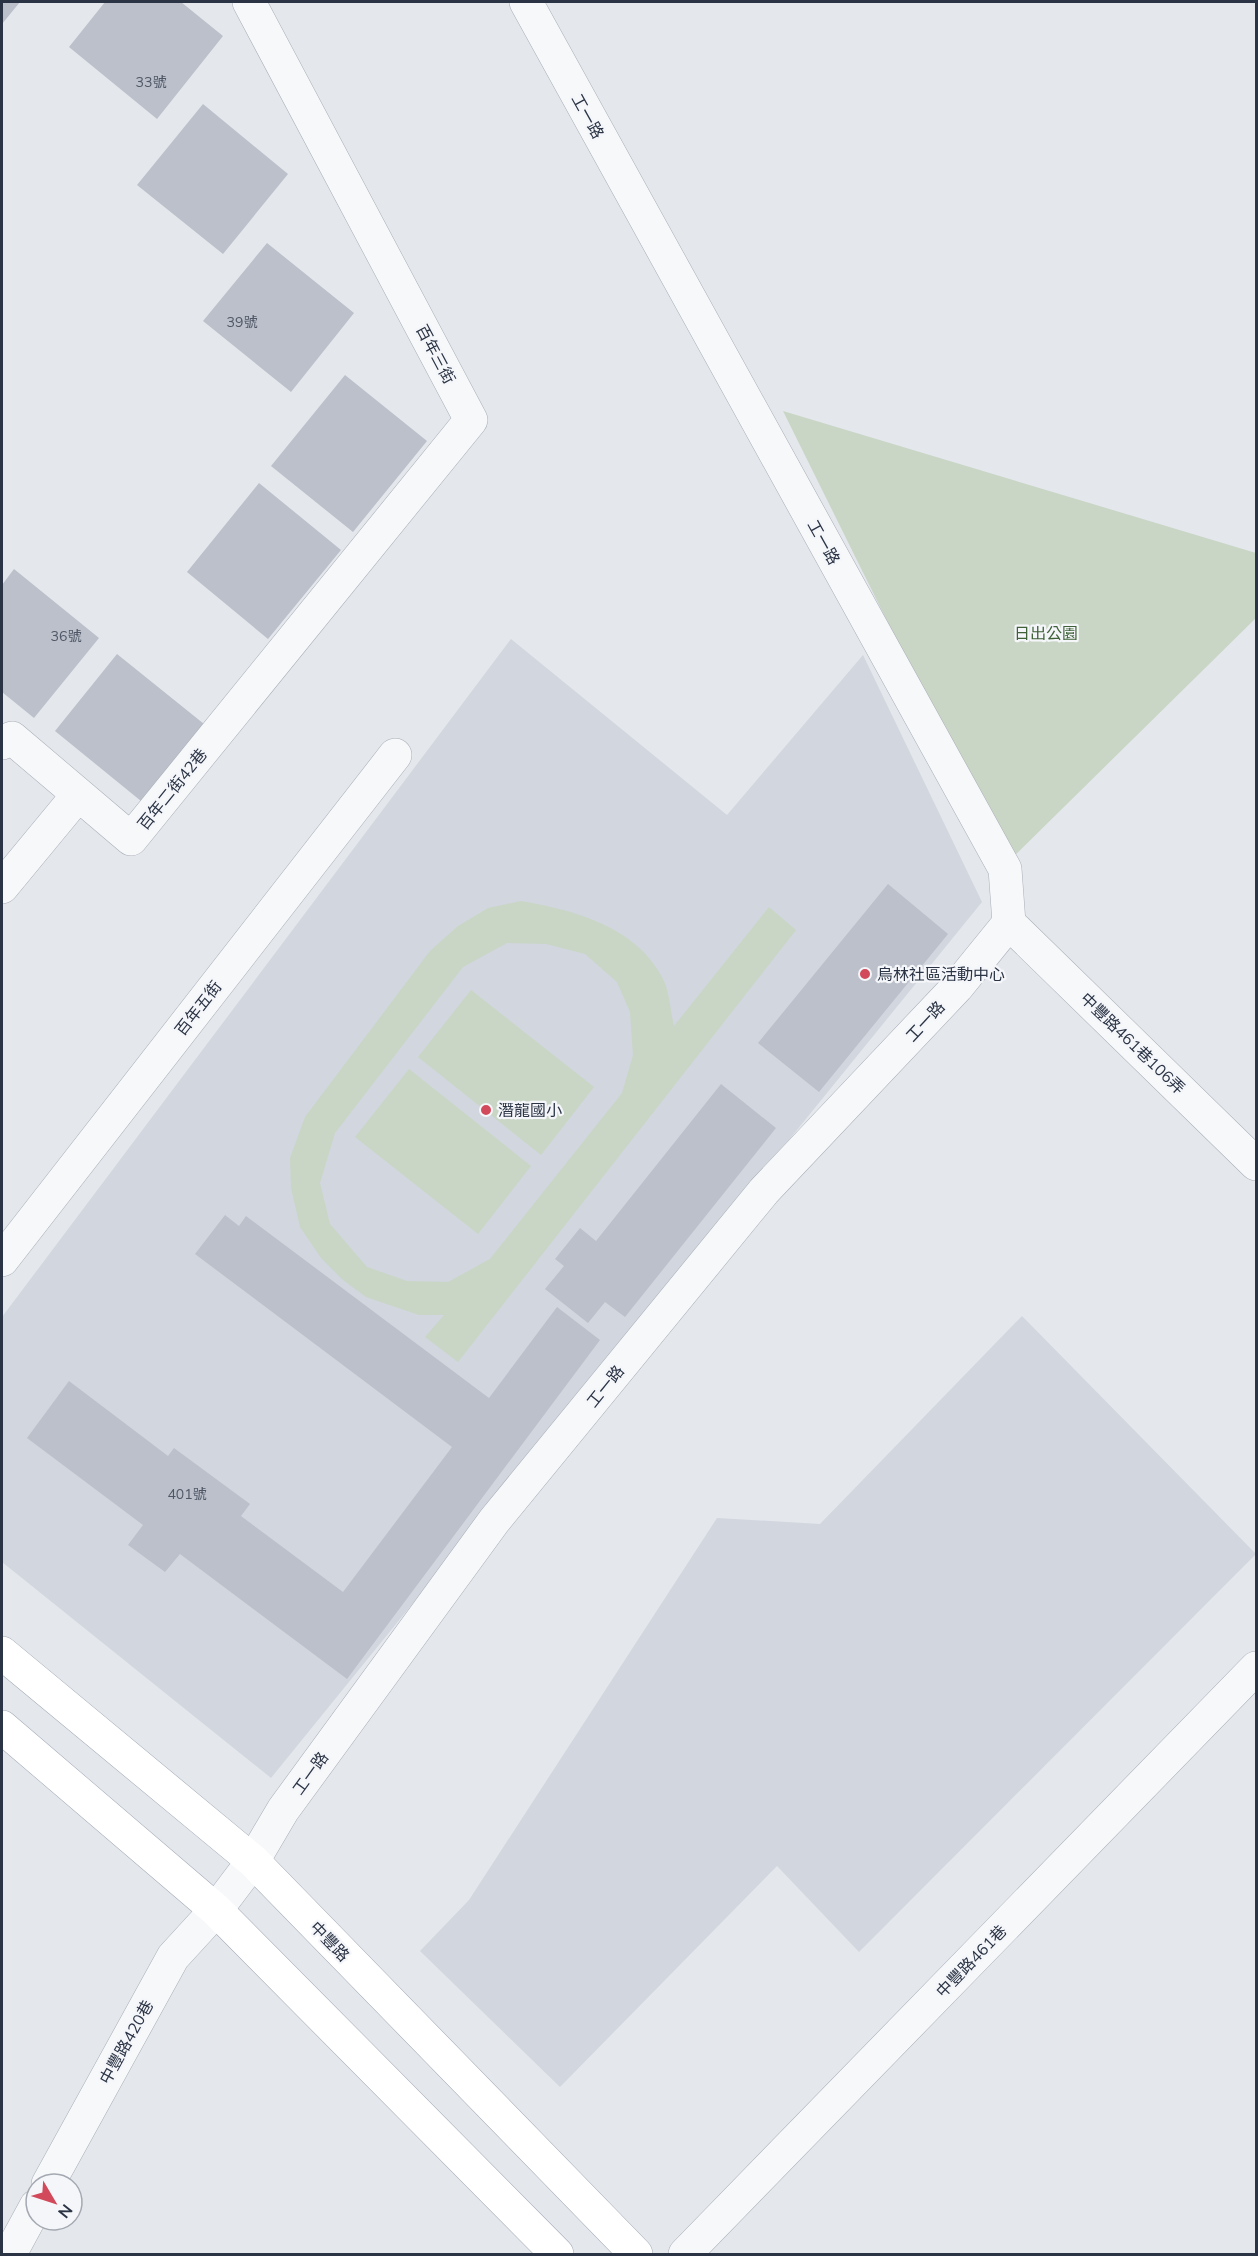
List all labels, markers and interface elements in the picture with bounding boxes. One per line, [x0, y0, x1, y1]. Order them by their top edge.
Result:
house number: 33號 [136, 73, 166, 91]
street label: 工一路 [568, 90, 608, 142]
house number: 39號 [227, 313, 257, 331]
street label: 百年三街 [412, 321, 460, 387]
street label: 工一路 [804, 516, 844, 568]
park label: 日出公園 [1014, 623, 1078, 643]
house number: 36號 [51, 627, 81, 645]
street label: 百年二街42巷 [133, 744, 211, 834]
place label: 烏林社區活動中心 [877, 964, 1005, 984]
marker: 烏林社區活動中心 [858, 967, 872, 981]
street label: 百年五街 [170, 977, 226, 1039]
street label: 中豐路461巷106弄 [1077, 988, 1189, 1098]
street label: 工一路 [901, 997, 949, 1045]
place label: 潛龍國小 [498, 1100, 562, 1120]
marker: 潛龍國小 [479, 1103, 493, 1117]
street label: 工一路 [582, 1361, 628, 1411]
house number: 401號 [167, 1485, 207, 1503]
street label: 工一路 [288, 1748, 332, 1798]
street label: 中豐路 [306, 1917, 354, 1965]
street label: 中豐路461巷 [932, 1921, 1010, 2001]
street label: 中豐路420巷 [95, 1997, 157, 2087]
north arrow [24, 2172, 84, 2232]
text: N [54, 2200, 77, 2222]

